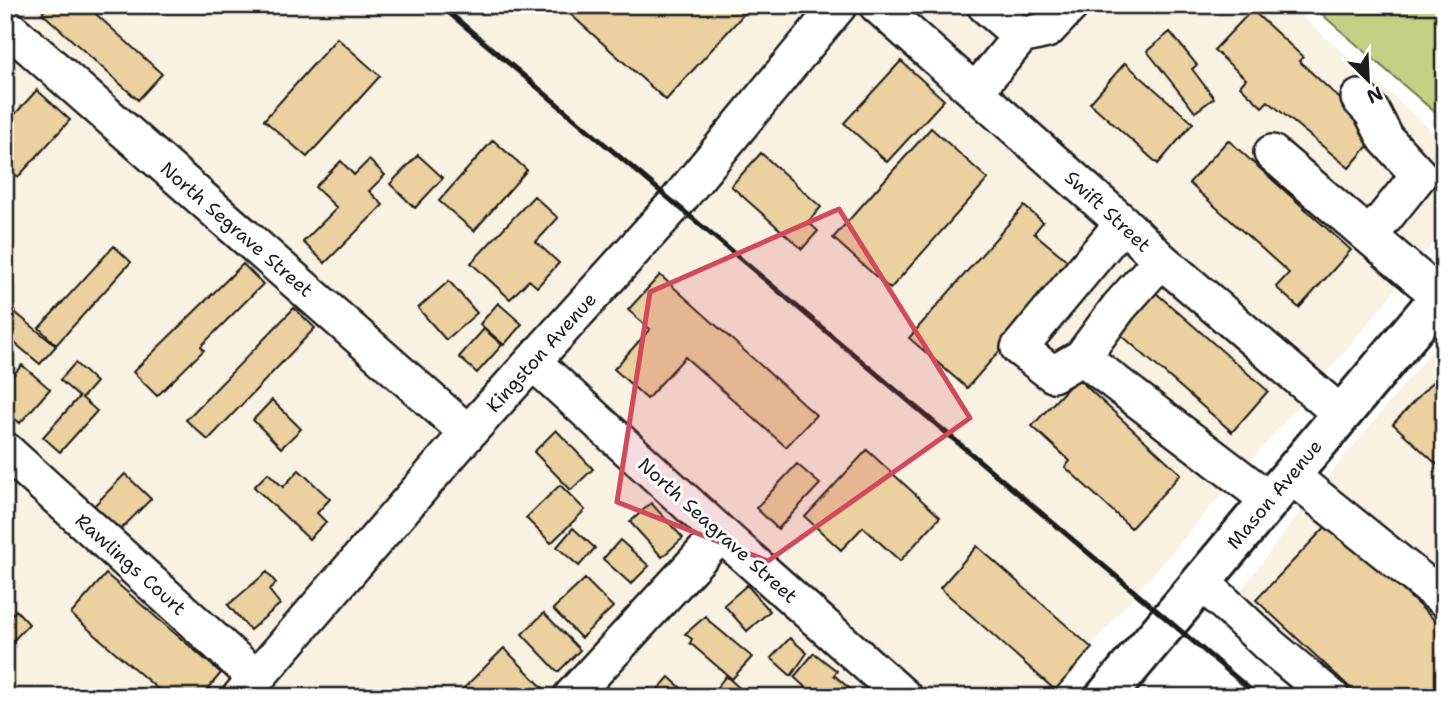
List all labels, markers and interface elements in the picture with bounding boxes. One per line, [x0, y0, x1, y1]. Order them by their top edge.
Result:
north arrow [1334, 46, 1404, 116]
text: N [1363, 81, 1387, 110]
street label: North Segrave Street [155, 156, 318, 303]
street label: Swift Street [1059, 165, 1156, 258]
street label: Kingston Avenue [481, 287, 602, 418]
street label: Mason Avenue [1221, 434, 1328, 554]
street label: North Seagrave Street [633, 452, 803, 609]
street label: Rawlings Court [70, 508, 191, 621]

